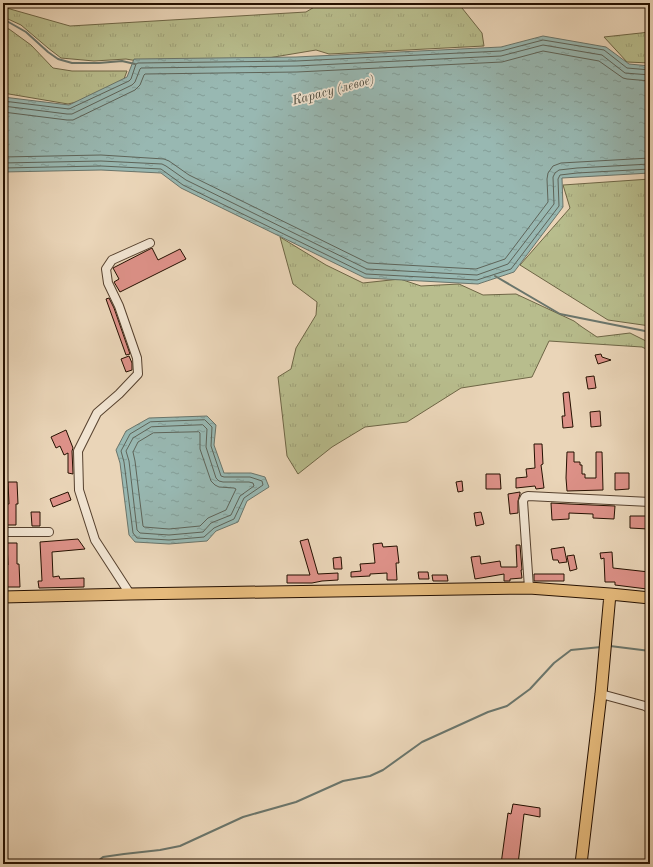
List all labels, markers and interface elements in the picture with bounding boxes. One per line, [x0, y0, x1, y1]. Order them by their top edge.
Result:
water label: Карасу (левое) [290, 73, 376, 108]

